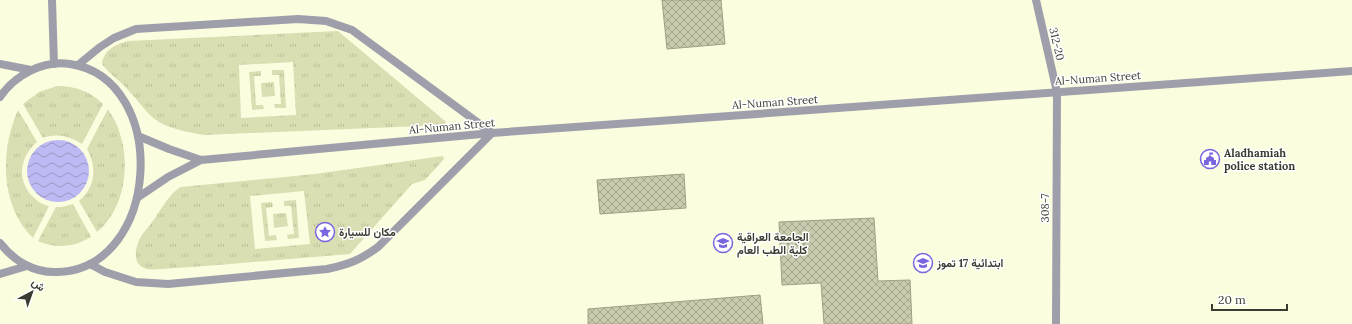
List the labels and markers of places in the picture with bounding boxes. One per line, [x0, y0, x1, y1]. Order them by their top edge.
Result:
place label: Aladhamiah police station [1224, 146, 1295, 173]
public building icon: Aladhamiah police station [1199, 148, 1221, 170]
place icon: مكان للسيارة [314, 221, 336, 243]
place label: مكان للسيارة [339, 225, 396, 239]
place label: الجامعة العراقية كلية الطب العام [737, 230, 809, 258]
school or university icon: الجامعة العراقية كلية الطب العام [712, 232, 734, 254]
school or university icon: ابتدائية 17 تموز [912, 252, 934, 274]
place label: ابتدائية 17 تموز [936, 256, 1004, 270]

